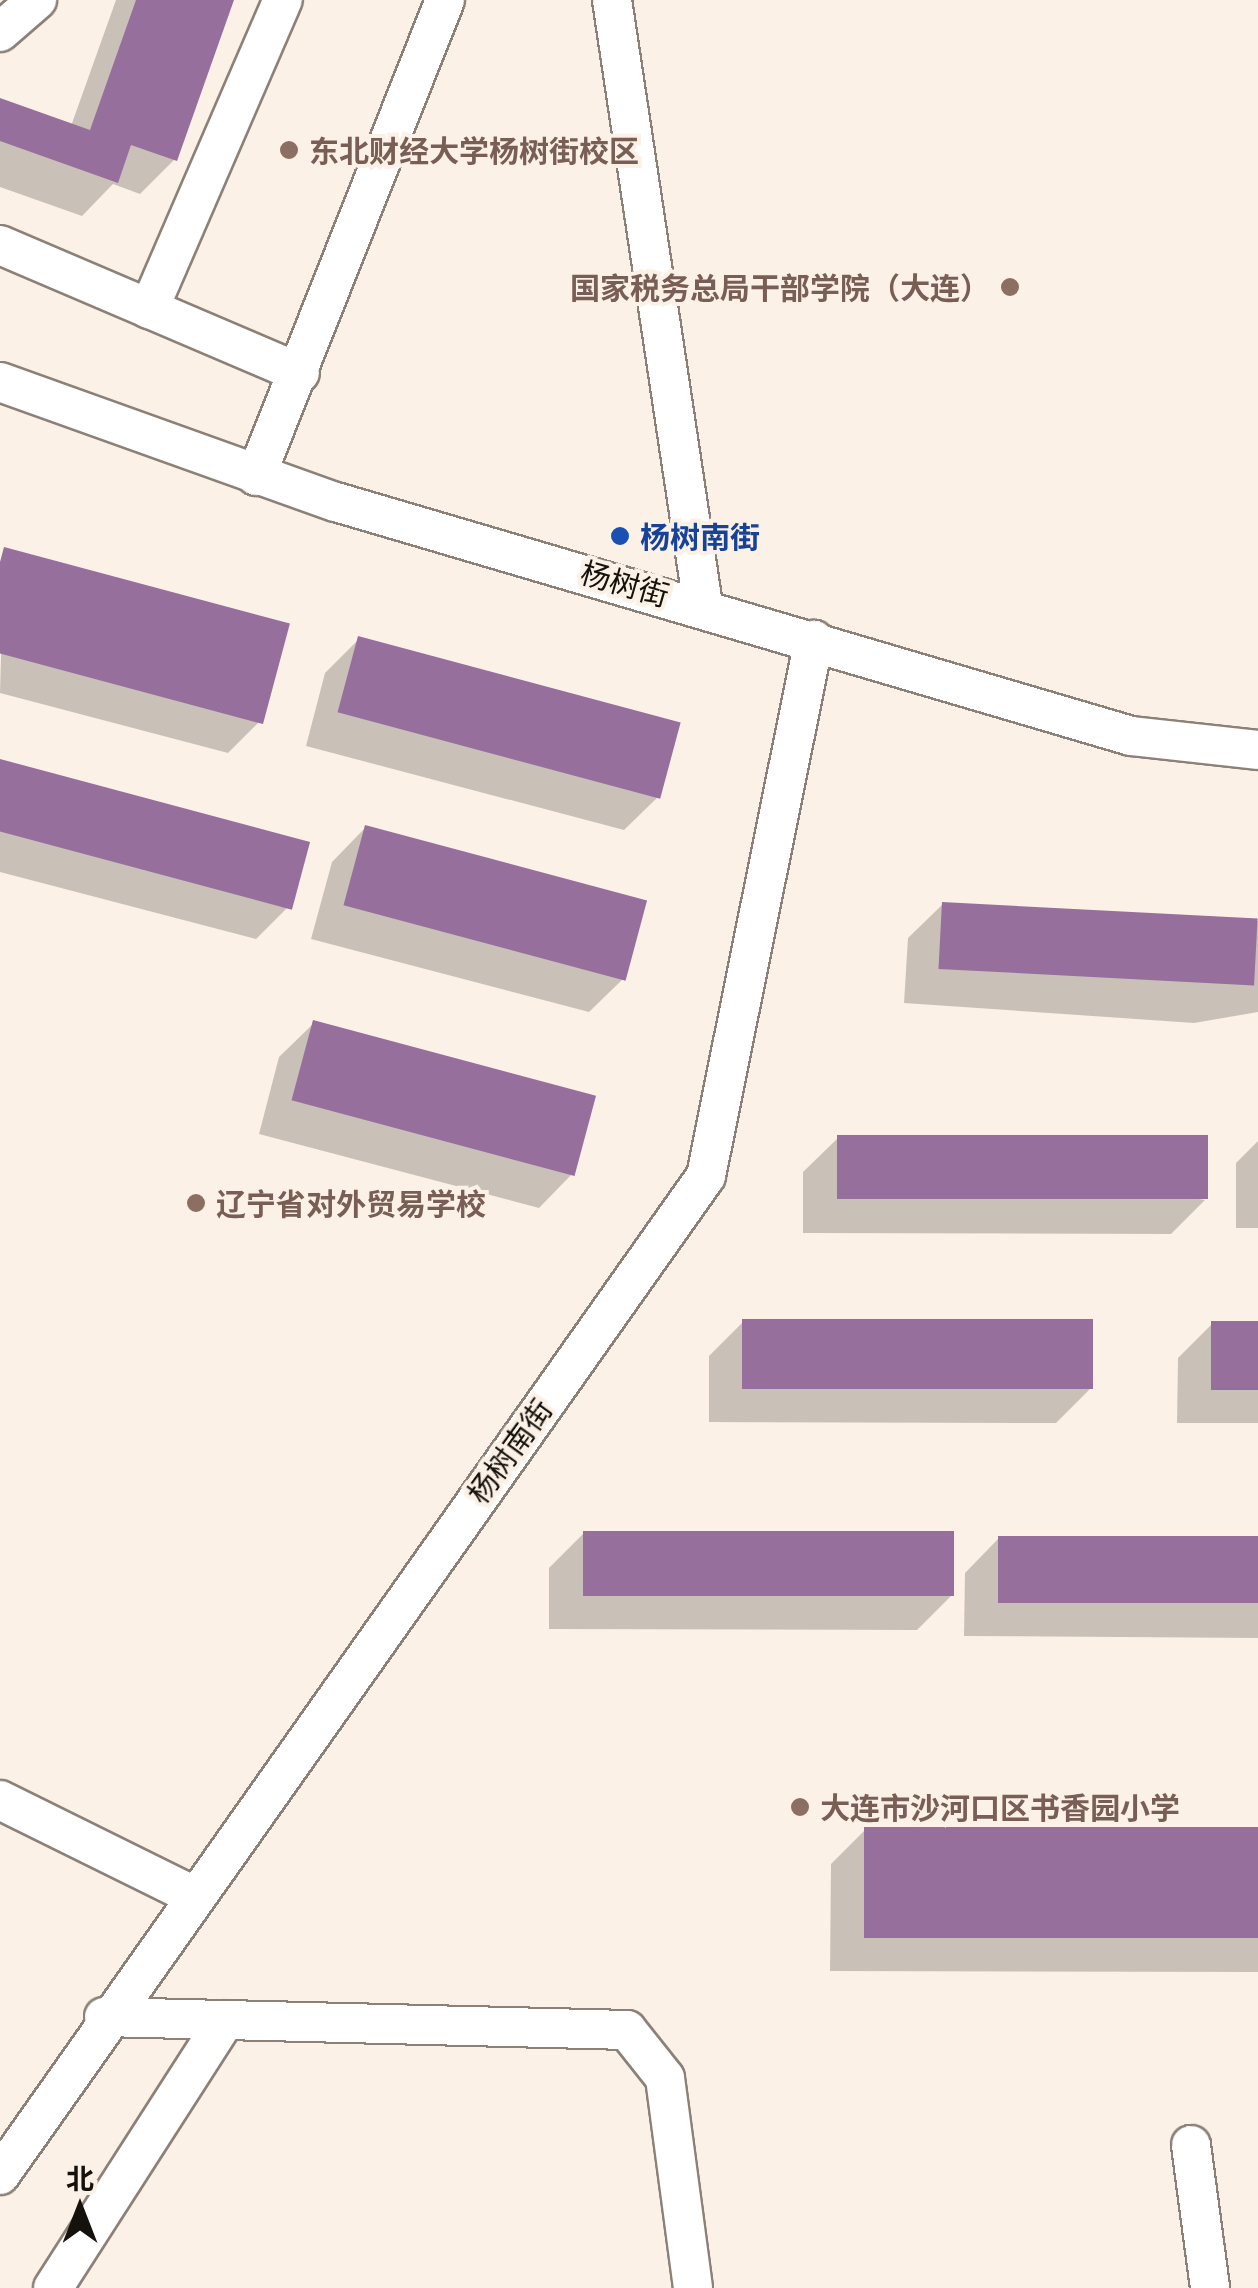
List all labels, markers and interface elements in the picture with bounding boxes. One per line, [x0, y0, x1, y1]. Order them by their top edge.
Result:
place label: 东北财经大学杨树街校区 [309, 132, 639, 168]
marker: 东北财经大学杨树街校区 [278, 139, 300, 161]
place label: 国家税务总局干部学院（大连） [570, 269, 990, 305]
marker: 国家税务总局干部学院（大连） [999, 276, 1021, 298]
place label: 杨树南街 [640, 518, 760, 554]
marker: 杨树南街 [609, 525, 631, 547]
street label: 杨树街 [577, 553, 673, 613]
place label: 辽宁省对外贸易学校 [216, 1185, 486, 1221]
marker: 辽宁省对外贸易学校 [185, 1192, 207, 1214]
street label: 杨树南街 [459, 1392, 559, 1510]
place label: 大连市沙河口区书香园小学 [820, 1789, 1180, 1825]
marker: 大连市沙河口区书香园小学 [789, 1796, 811, 1818]
north arrow [30, 2158, 130, 2258]
text: 北 [66, 2161, 94, 2195]

